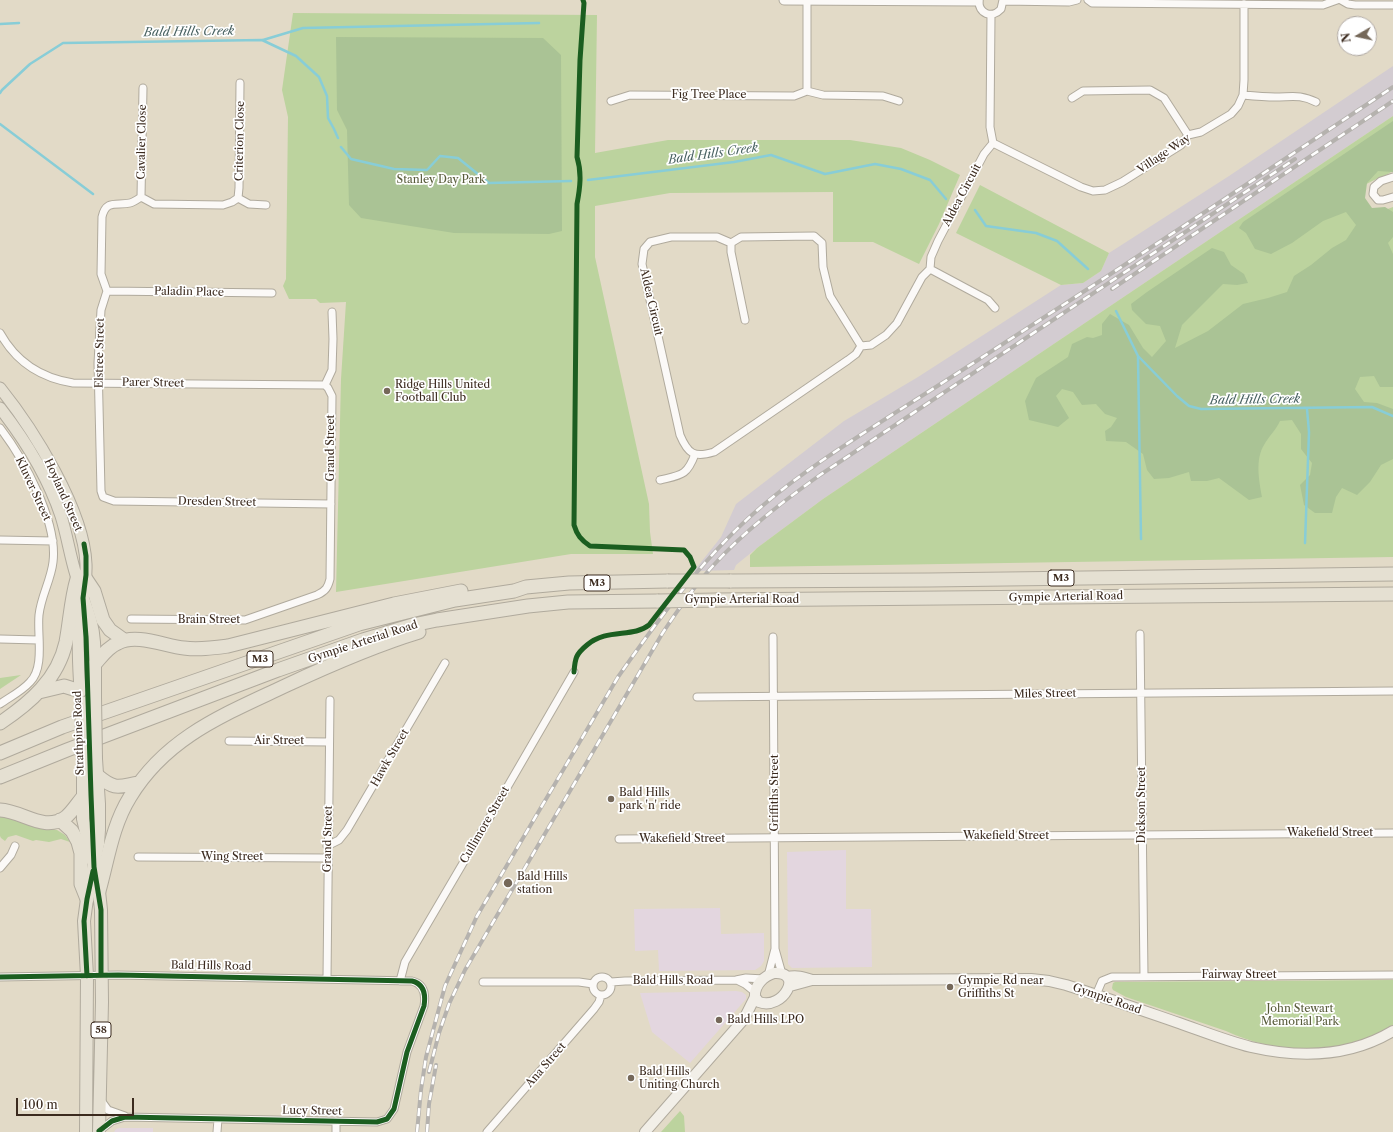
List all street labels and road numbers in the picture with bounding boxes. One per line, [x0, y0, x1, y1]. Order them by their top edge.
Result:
street label: Fig Tree Place [672, 88, 746, 102]
street label: Criterion Close [233, 101, 247, 181]
street label: Cavalier Close [135, 104, 149, 180]
street label: Village Way [1135, 131, 1193, 177]
street label: Aldea Circuit [940, 161, 984, 229]
street label: Aldea Circuit [637, 267, 665, 337]
street label: Paladin Place [154, 285, 224, 299]
street label: Elstree Street [93, 318, 107, 388]
street label: Parer Street [122, 376, 184, 390]
street label: Grand Street [324, 415, 338, 481]
street label: Kluver Street [12, 455, 54, 523]
street label: Hoyland Street [41, 456, 85, 534]
street label: Dresden Street [178, 495, 256, 509]
road number: M3 [1048, 570, 1074, 586]
road number: M3 [584, 575, 610, 591]
street label: Gympie Arterial Road [1009, 589, 1123, 605]
street label: Gympie Arterial Road [685, 593, 799, 607]
street label: Brain Street [178, 613, 240, 627]
street label: Gympie Arterial Road [307, 618, 419, 666]
road number: M3 [247, 651, 273, 667]
street label: Miles Street [1014, 687, 1076, 701]
street label: Strathpine Road [71, 690, 87, 776]
street label: Hawk Street [368, 727, 412, 789]
street label: Air Street [254, 734, 304, 748]
street label: Griffiths Street [768, 754, 782, 832]
street label: Dickson Street [1135, 767, 1149, 843]
street label: Cullimore Street [458, 784, 512, 866]
street label: Grand Street [321, 805, 335, 873]
street label: Wakefield Street [1287, 826, 1373, 840]
street label: Wakefield Street [963, 829, 1049, 843]
street label: Wakefield Street [639, 832, 725, 846]
street label: Wing Street [201, 850, 263, 864]
street label: Bald Hills Road [171, 959, 251, 973]
street label: Fairway Street [1201, 968, 1277, 982]
street label: Bald Hills Road [633, 974, 713, 988]
street label: Gympie Road [1071, 981, 1143, 1017]
road number: 58 [91, 1022, 111, 1038]
street label: Ana Street [523, 1040, 569, 1090]
street label: Lucy Street [282, 1104, 342, 1118]

